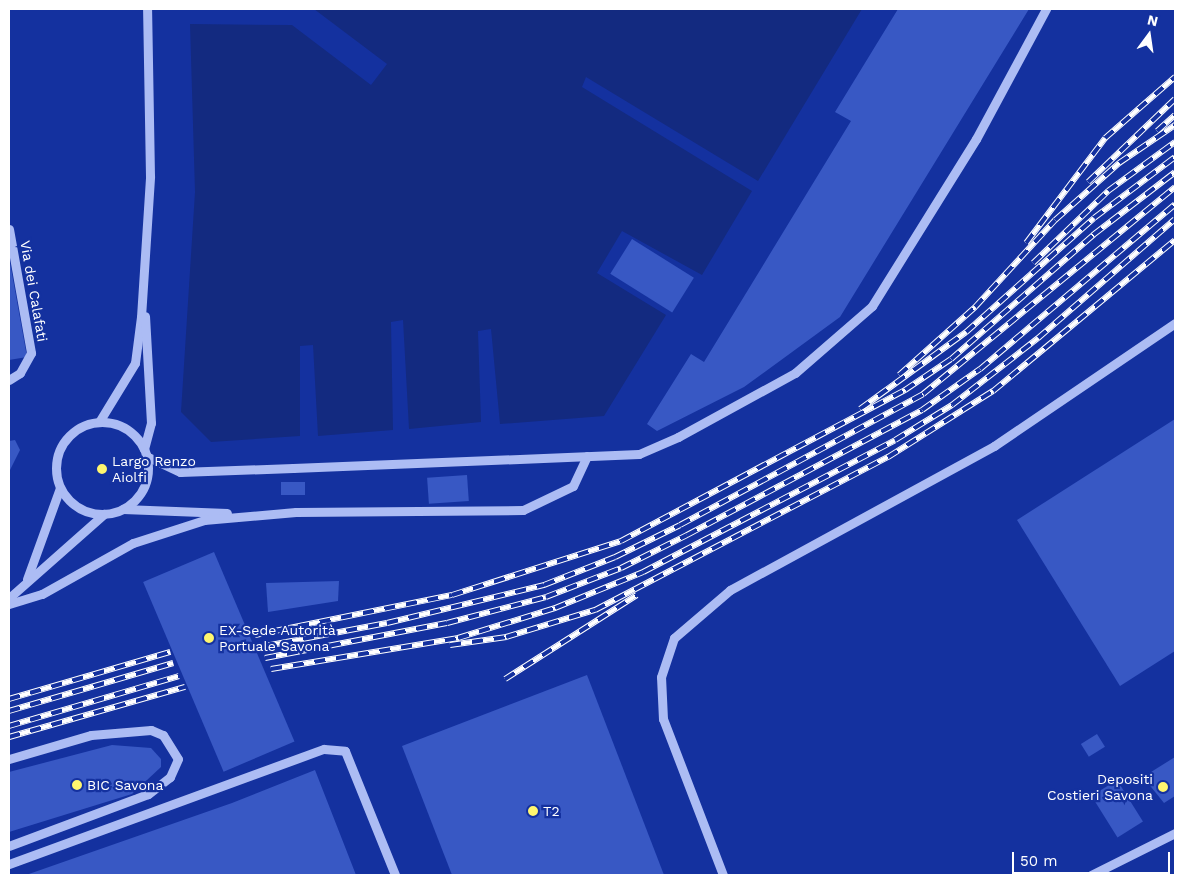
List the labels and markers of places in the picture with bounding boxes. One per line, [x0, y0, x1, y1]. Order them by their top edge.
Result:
place label: Largo Renzo Aiolfi [112, 453, 196, 486]
marker: Largo Renzo Aiolfi [96, 463, 108, 475]
place label: EX-Sede Autorità Portuale Savona [219, 622, 336, 654]
marker: EX-Sede Autorità Portuale Savona [203, 632, 215, 644]
place label: Depositi Costieri Savona [1047, 771, 1153, 804]
place label: BIC Savona [87, 777, 163, 793]
marker: BIC Savona [71, 779, 83, 791]
marker: Depositi Costieri Savona [1157, 781, 1169, 793]
place label: T2 [543, 803, 560, 819]
marker: T2 [527, 805, 539, 817]

